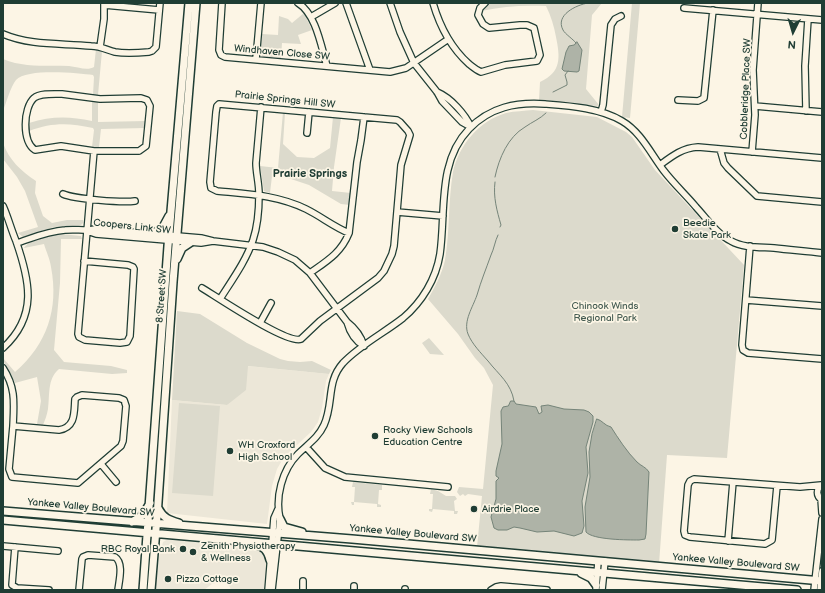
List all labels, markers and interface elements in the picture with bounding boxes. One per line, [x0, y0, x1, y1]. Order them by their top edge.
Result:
north arrow [773, 12, 813, 52]
street label: Cobbleridge Place SW [738, 38, 754, 140]
text: N [787, 38, 797, 51]
street label: Windhaven Close SW [234, 43, 330, 63]
street label: Prairie Springs Hill SW [234, 89, 336, 111]
district label: Prairie Springs [273, 167, 347, 181]
street label: Coopers Link SW [93, 217, 171, 237]
place label: Beedie Skate Park [683, 217, 731, 240]
marker: Beedie Skate Park [670, 224, 680, 234]
street label: 8 Street SW [154, 269, 170, 323]
park label: Chinook Winds Regional Park [572, 300, 638, 324]
place label: Rocky View Schools Education Centre [383, 424, 473, 448]
marker: Rocky View Schools Education Centre [370, 431, 380, 441]
place label: WH Croxford High School [238, 439, 295, 462]
marker: WH Croxford High School [225, 446, 235, 456]
street label: Yankee Valley Boulevard SW [27, 496, 155, 520]
place label: Airdrie Place [482, 503, 540, 515]
marker: Airdrie Place [469, 504, 479, 514]
street label: Yankee Valley Boulevard SW [349, 522, 477, 546]
place label: Zenith Physiotherapy & Wellness [201, 540, 295, 564]
place label: RBC Royal Bank [101, 543, 175, 555]
marker: RBC Royal Bank [178, 544, 188, 554]
marker: Zenith Physiotherapy & Wellness [188, 547, 198, 557]
street label: Yankee Valley Boulevard SW [672, 551, 800, 575]
place label: Pizza Cottage [176, 573, 238, 585]
marker: Pizza Cottage [163, 574, 173, 584]

